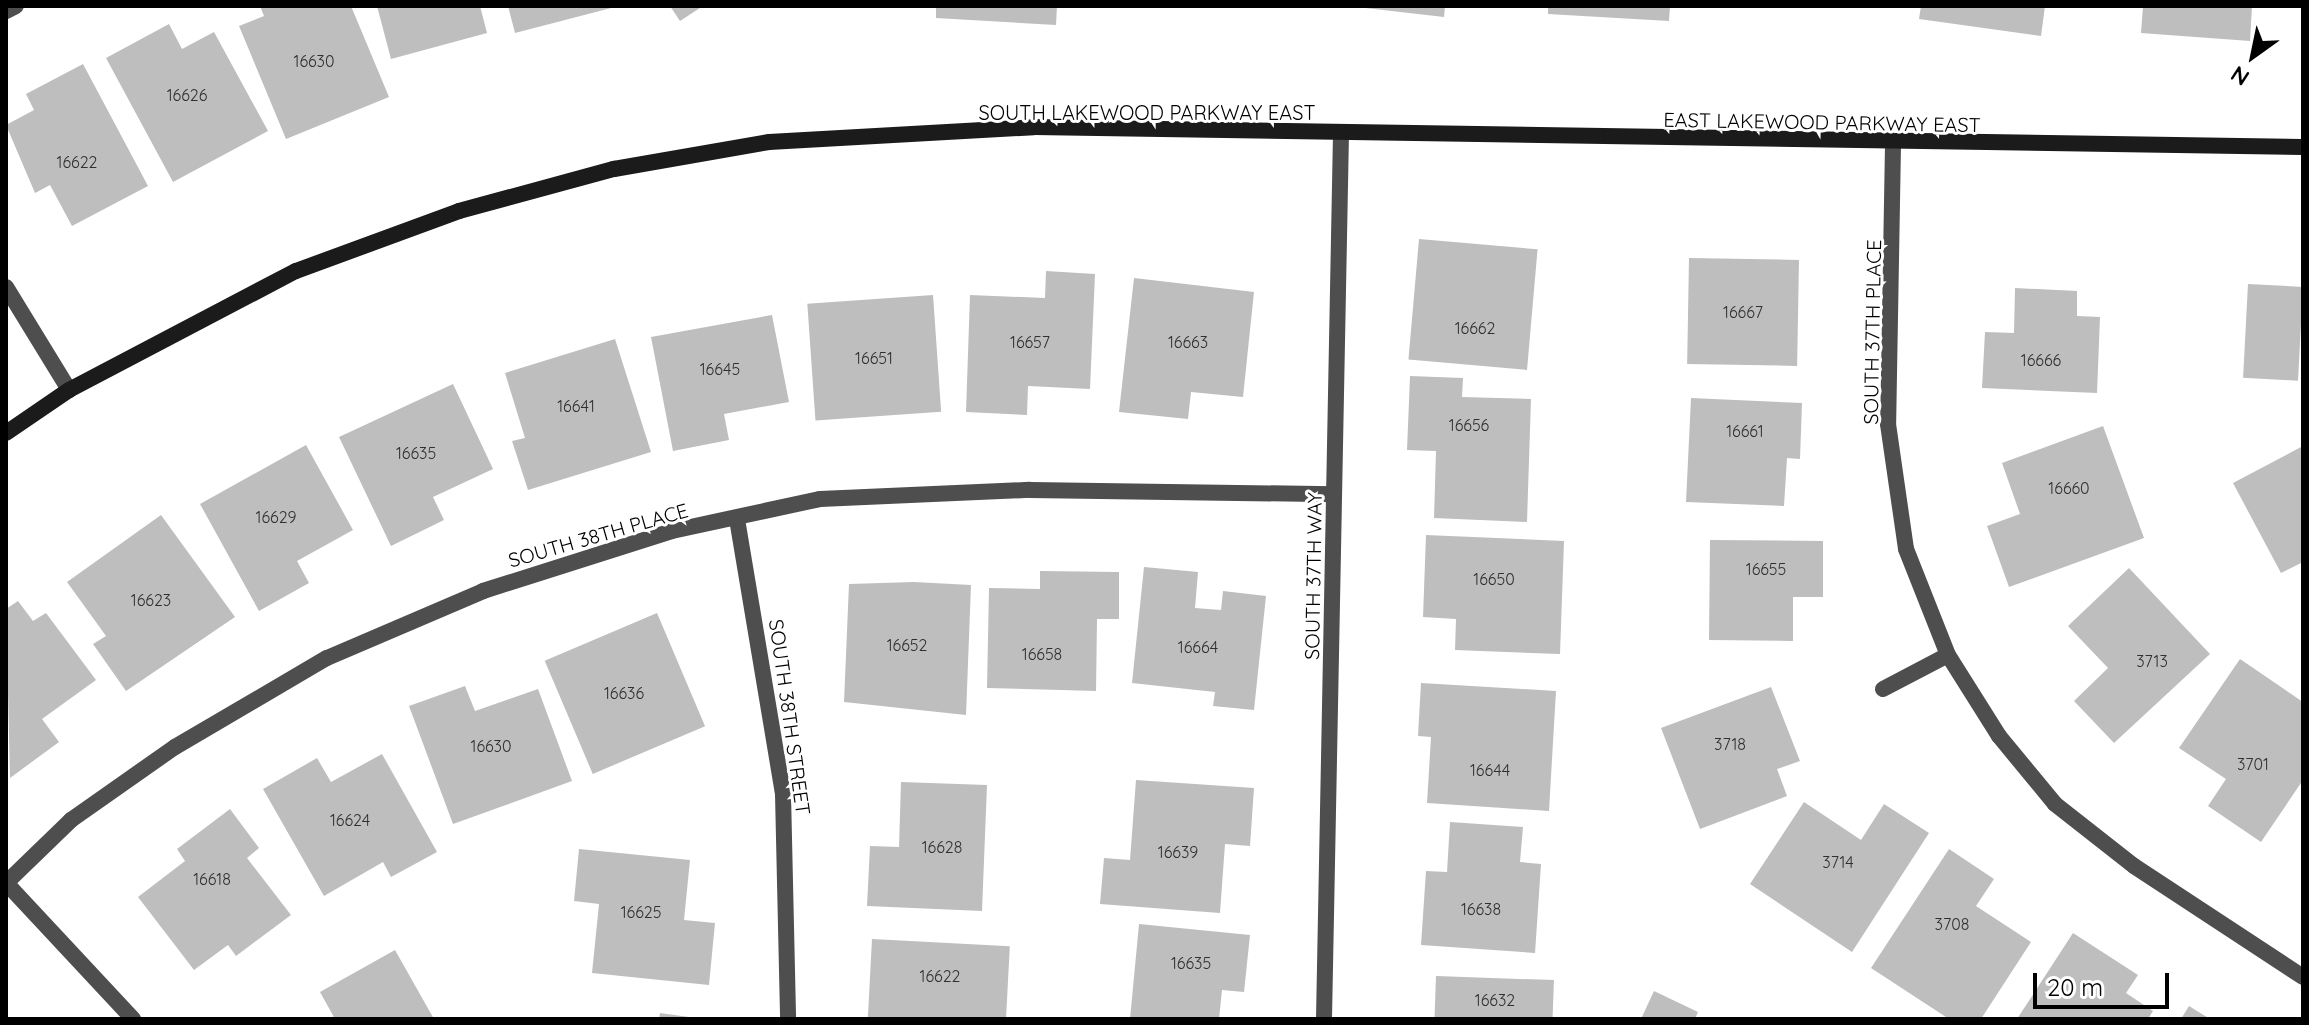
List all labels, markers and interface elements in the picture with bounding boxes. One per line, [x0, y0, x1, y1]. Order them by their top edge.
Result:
north arrow [2213, 16, 2293, 96]
house number: 16630 [293, 51, 335, 71]
text: N [2226, 60, 2254, 92]
house number: 16626 [167, 85, 207, 105]
street label: SOUTH LAKEWOOD PARKWAY EAST [979, 100, 1315, 124]
street label: EAST LAKEWOOD PARKWAY EAST [1663, 107, 1981, 137]
house number: 16622 [57, 152, 97, 172]
street label: SOUTH 37TH PLACE [1858, 239, 1886, 425]
house number: 16667 [1723, 302, 1763, 322]
house number: 16662 [1455, 318, 1495, 338]
house number: 16657 [1010, 332, 1050, 352]
house number: 16663 [1168, 332, 1208, 352]
house number: 16651 [855, 348, 893, 368]
house number: 16666 [2021, 350, 2061, 370]
house number: 16645 [700, 359, 740, 379]
house number: 16641 [557, 396, 595, 416]
house number: 16656 [1449, 415, 1489, 435]
house number: 16661 [1726, 421, 1764, 441]
house number: 16635 [396, 443, 436, 463]
house number: 16660 [2048, 478, 2090, 498]
street label: SOUTH 37TH WAY [1300, 492, 1326, 660]
street label: SOUTH 38TH PLACE [505, 498, 691, 572]
house number: 16629 [256, 507, 296, 527]
house number: 16655 [1746, 559, 1786, 579]
house number: 16650 [1473, 569, 1515, 589]
house number: 16623 [131, 590, 171, 610]
street label: SOUTH 38TH STREET [764, 618, 816, 816]
house number: 16652 [887, 635, 927, 655]
house number: 16664 [1178, 637, 1218, 657]
house number: 16658 [1022, 644, 1062, 664]
house number: 3713 [2136, 651, 2168, 671]
house number: 16636 [604, 683, 644, 703]
house number: 3718 [1714, 734, 1746, 754]
house number: 16630 [470, 736, 512, 756]
house number: 3701 [2237, 754, 2269, 774]
house number: 16644 [1470, 760, 1510, 780]
house number: 16624 [330, 810, 370, 830]
house number: 16628 [922, 837, 962, 857]
house number: 16639 [1158, 842, 1198, 862]
house number: 3714 [1822, 852, 1854, 872]
house number: 16618 [193, 869, 231, 889]
house number: 16638 [1461, 899, 1501, 919]
house number: 16625 [621, 902, 661, 922]
house number: 3708 [1935, 914, 1969, 934]
house number: 16635 [1171, 953, 1211, 973]
scale bar [2037, 957, 2173, 1007]
house number: 16622 [920, 966, 960, 986]
text: 20 m [2047, 972, 2103, 1002]
house number: 16632 [1475, 990, 1515, 1010]

